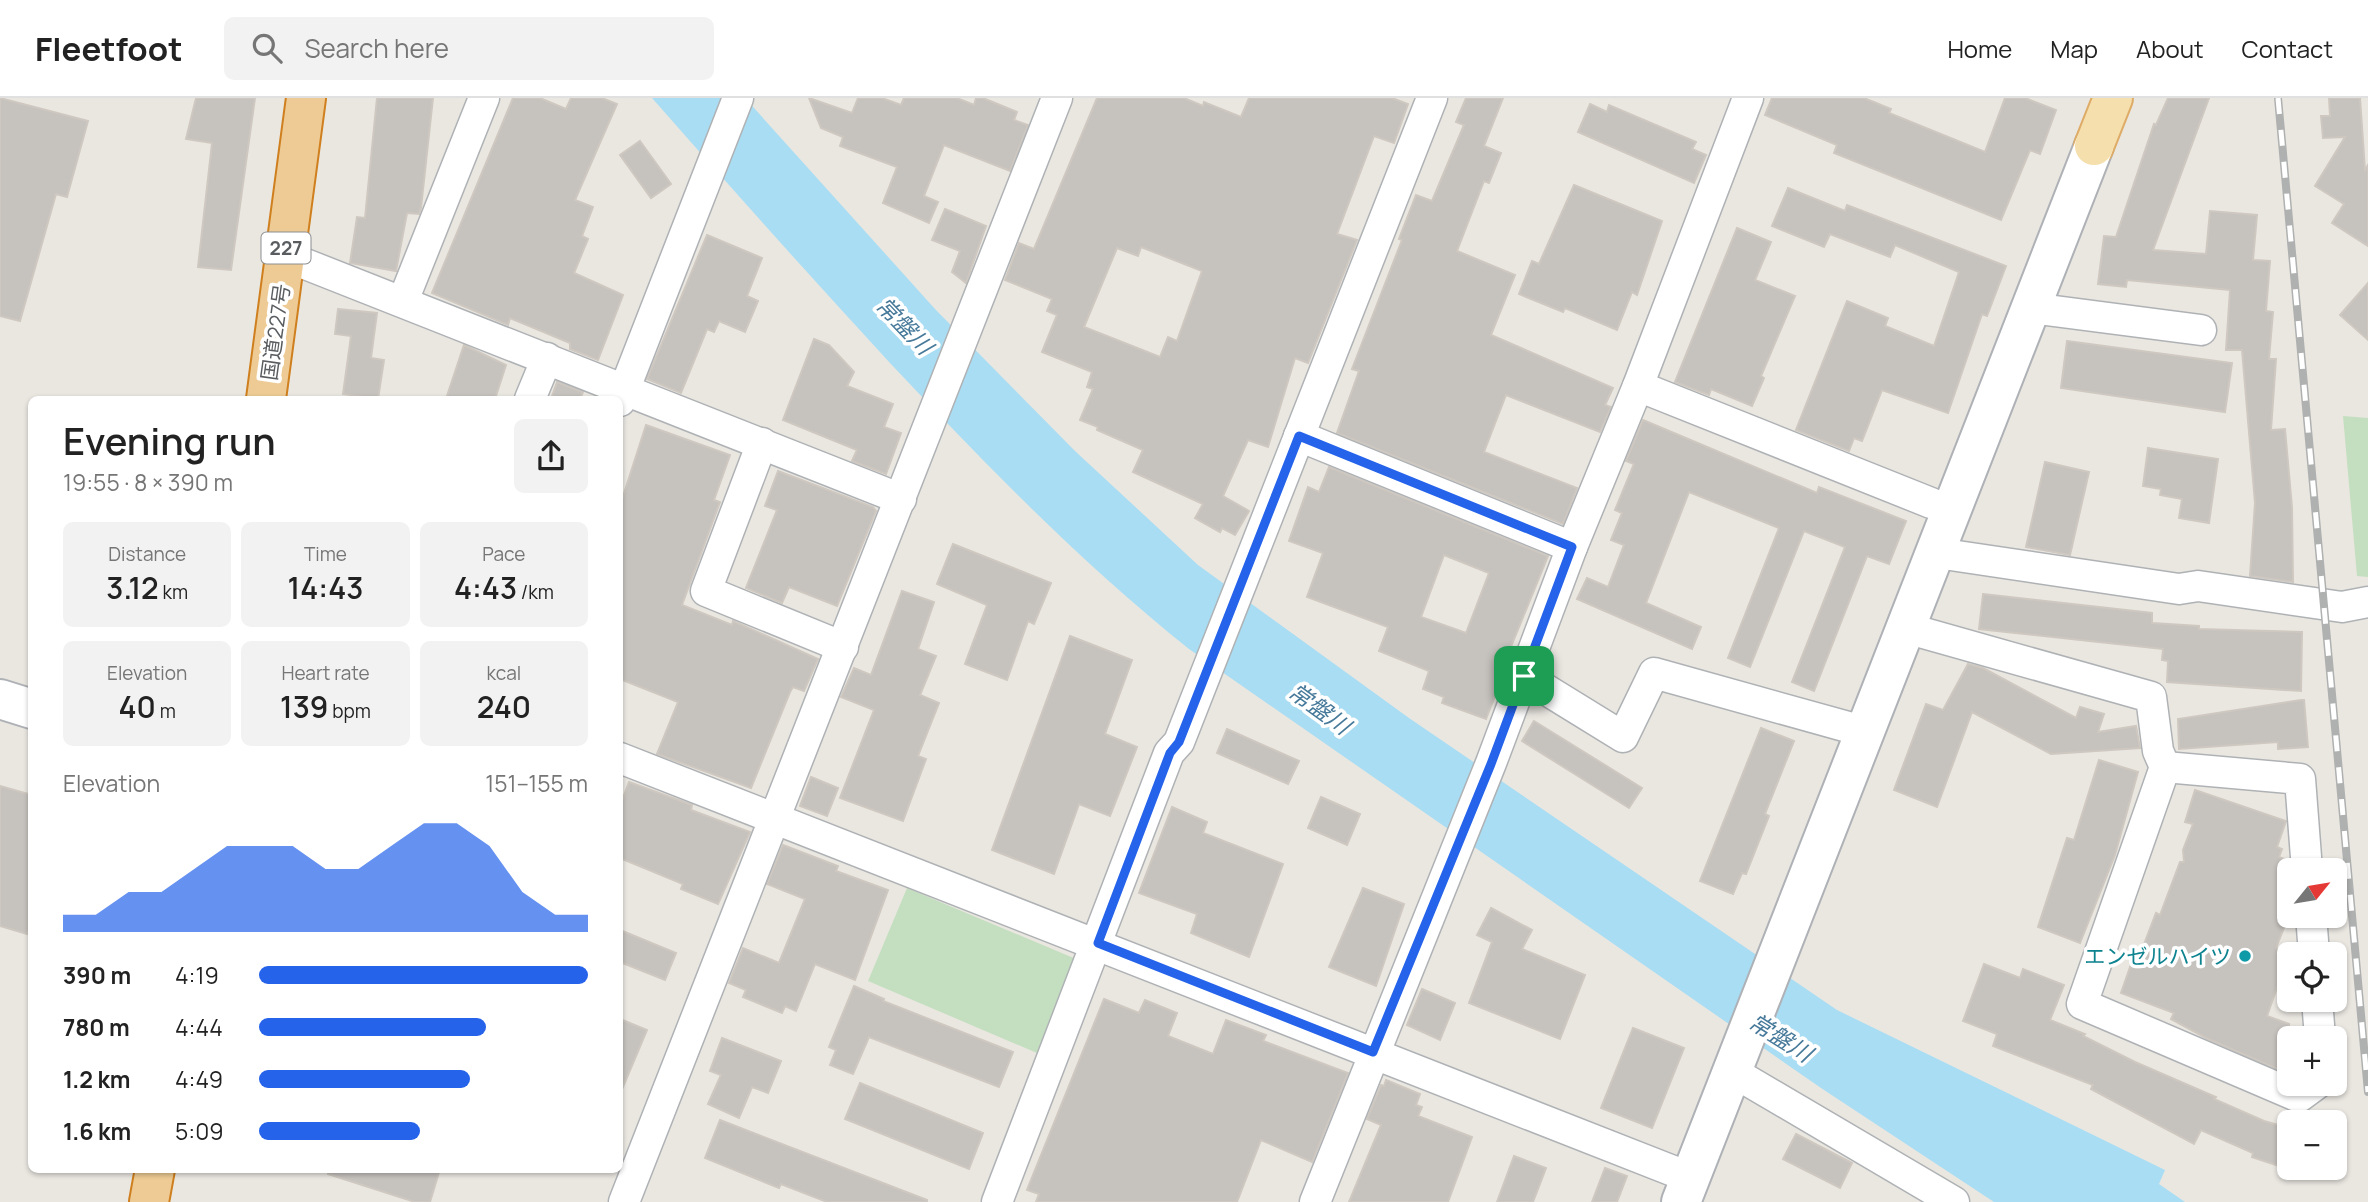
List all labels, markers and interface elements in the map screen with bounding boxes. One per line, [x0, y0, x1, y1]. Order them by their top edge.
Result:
search box [224, 17, 714, 80]
text: Fleetfoot [35, 26, 182, 71]
icon: search [248, 29, 286, 67]
text: Search here [304, 30, 449, 66]
text: Home [1947, 32, 2012, 65]
text: Map [2050, 32, 2098, 65]
text: About [2136, 32, 2204, 65]
text: Contact [2242, 32, 2333, 65]
road number: 227 [262, 232, 310, 264]
street label: 国道227号 [254, 282, 296, 382]
water label: 常盤川 [870, 289, 943, 363]
text: Evening run [63, 414, 276, 466]
button: share [514, 419, 588, 493]
text: 19:55 · 8 × 390 m [63, 466, 233, 498]
text: Distance [108, 541, 186, 567]
text: Time [304, 541, 347, 567]
text: Pace [482, 541, 525, 567]
text: 3.12 [106, 567, 159, 608]
text: 14:43 [288, 567, 363, 608]
text: 4:43 [454, 567, 517, 608]
text: km [159, 579, 188, 605]
text: /km [517, 579, 554, 605]
pin [1494, 646, 1554, 706]
icon: arrive [1505, 657, 1543, 695]
text: Elevation [107, 660, 187, 686]
text: Heart rate [281, 660, 370, 686]
text: kcal [486, 660, 521, 686]
water label: 常盤川 [1283, 675, 1360, 743]
text: 40 [119, 686, 156, 727]
text: 139 [280, 686, 329, 727]
text: 240 [477, 686, 531, 727]
text: m [156, 698, 176, 724]
text: bpm [329, 698, 371, 724]
text: Elevation [63, 767, 160, 799]
text: 151–155 m [485, 767, 588, 799]
north arrow [2277, 858, 2347, 928]
map controls [2277, 858, 2347, 1180]
place label: エンゼルハイツ [2084, 942, 2231, 970]
button: locate [2277, 942, 2347, 1012]
marker: エンゼルハイツ [2237, 948, 2253, 964]
text: 390 m [63, 959, 131, 991]
text: 4:19 [175, 959, 219, 991]
water label: 常盤川 [1743, 1005, 1821, 1070]
text: 780 m [63, 1011, 130, 1043]
text: 4:44 [175, 1011, 223, 1043]
button: + [2277, 1026, 2347, 1096]
text: 1.2 km [63, 1063, 130, 1095]
text: 4:49 [175, 1063, 223, 1095]
button: − [2277, 1110, 2347, 1180]
text: 1.6 km [63, 1115, 131, 1147]
text: 5:09 [175, 1115, 223, 1147]

